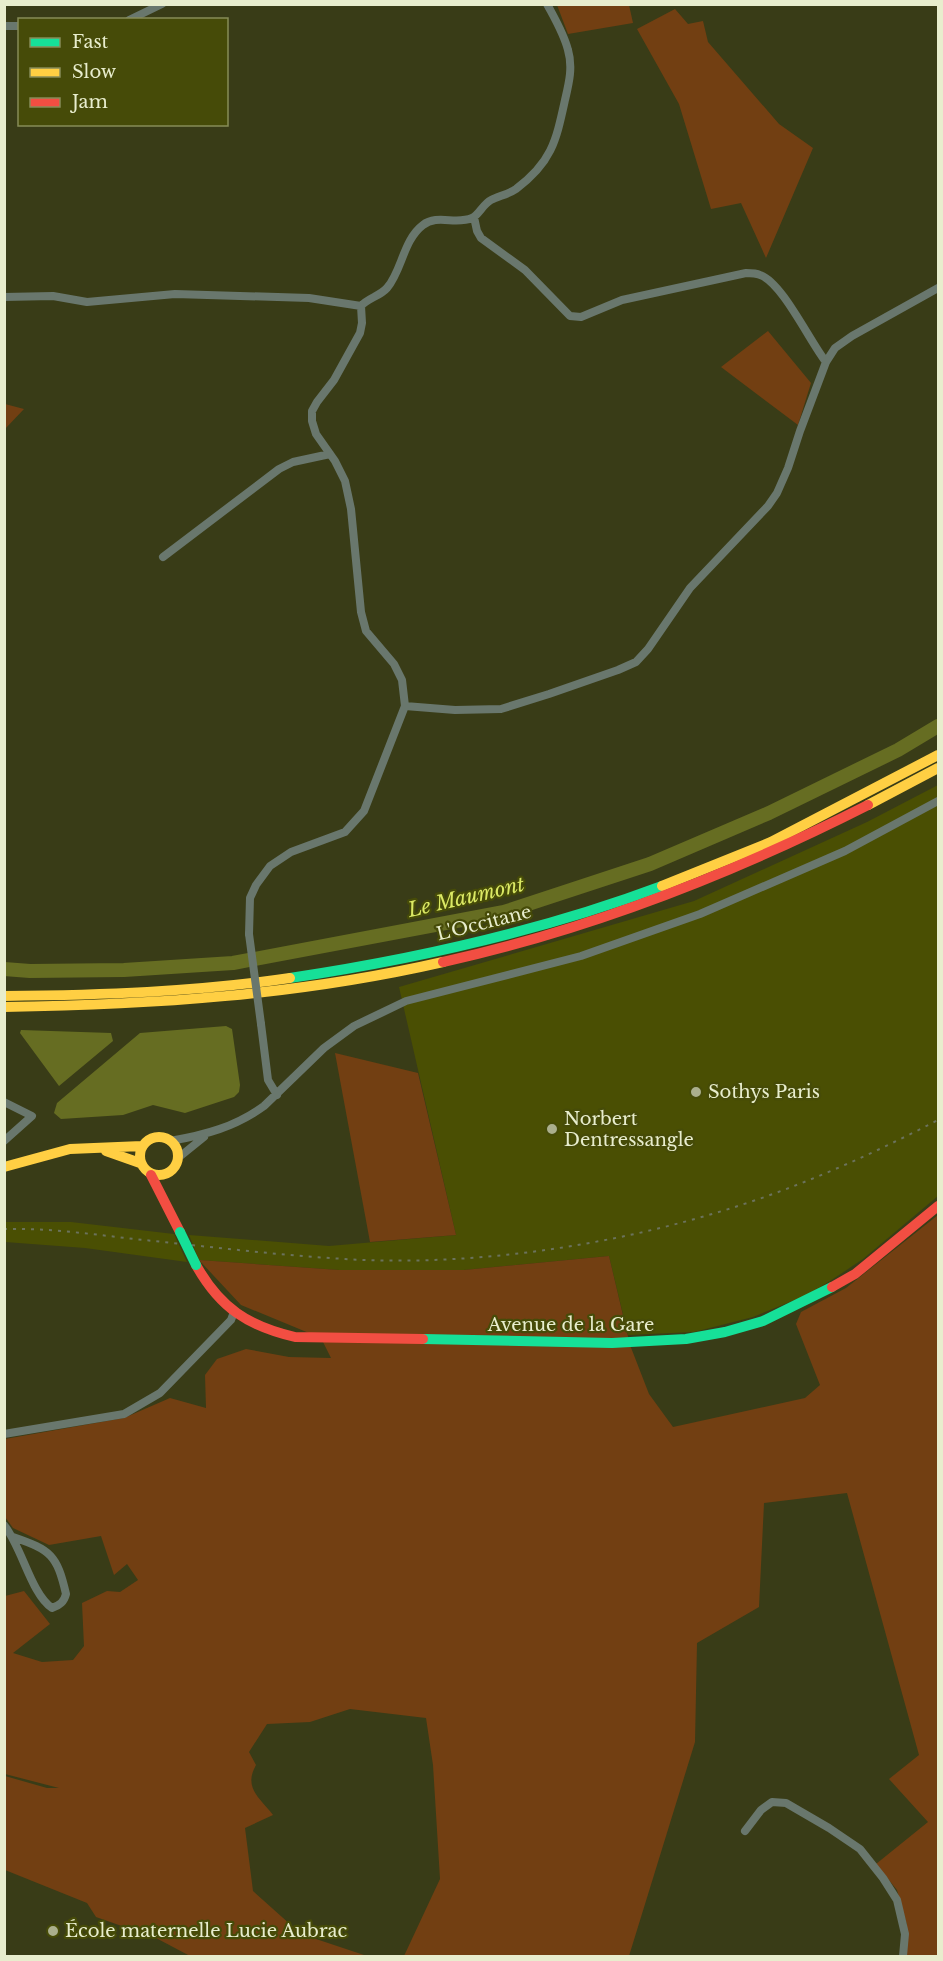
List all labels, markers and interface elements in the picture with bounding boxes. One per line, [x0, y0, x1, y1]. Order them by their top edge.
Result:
legend [18, 18, 228, 126]
text: Fast [72, 31, 109, 53]
text: Slow [72, 61, 117, 83]
text: Jam [70, 91, 108, 113]
water label: Le Maumont [404, 872, 528, 922]
street label: L'Occitane [434, 901, 534, 945]
place label: Sothys Paris [708, 1081, 820, 1103]
marker: Sothys Paris [689, 1085, 703, 1099]
place label: Norbert Dentressangle [564, 1108, 694, 1151]
marker: Norbert Dentressangle [545, 1122, 559, 1136]
street label: Avenue de la Gare [487, 1314, 654, 1336]
place label: École maternelle Lucie Aubrac [65, 1919, 347, 1942]
marker: École maternelle Lucie Aubrac [46, 1924, 60, 1938]

